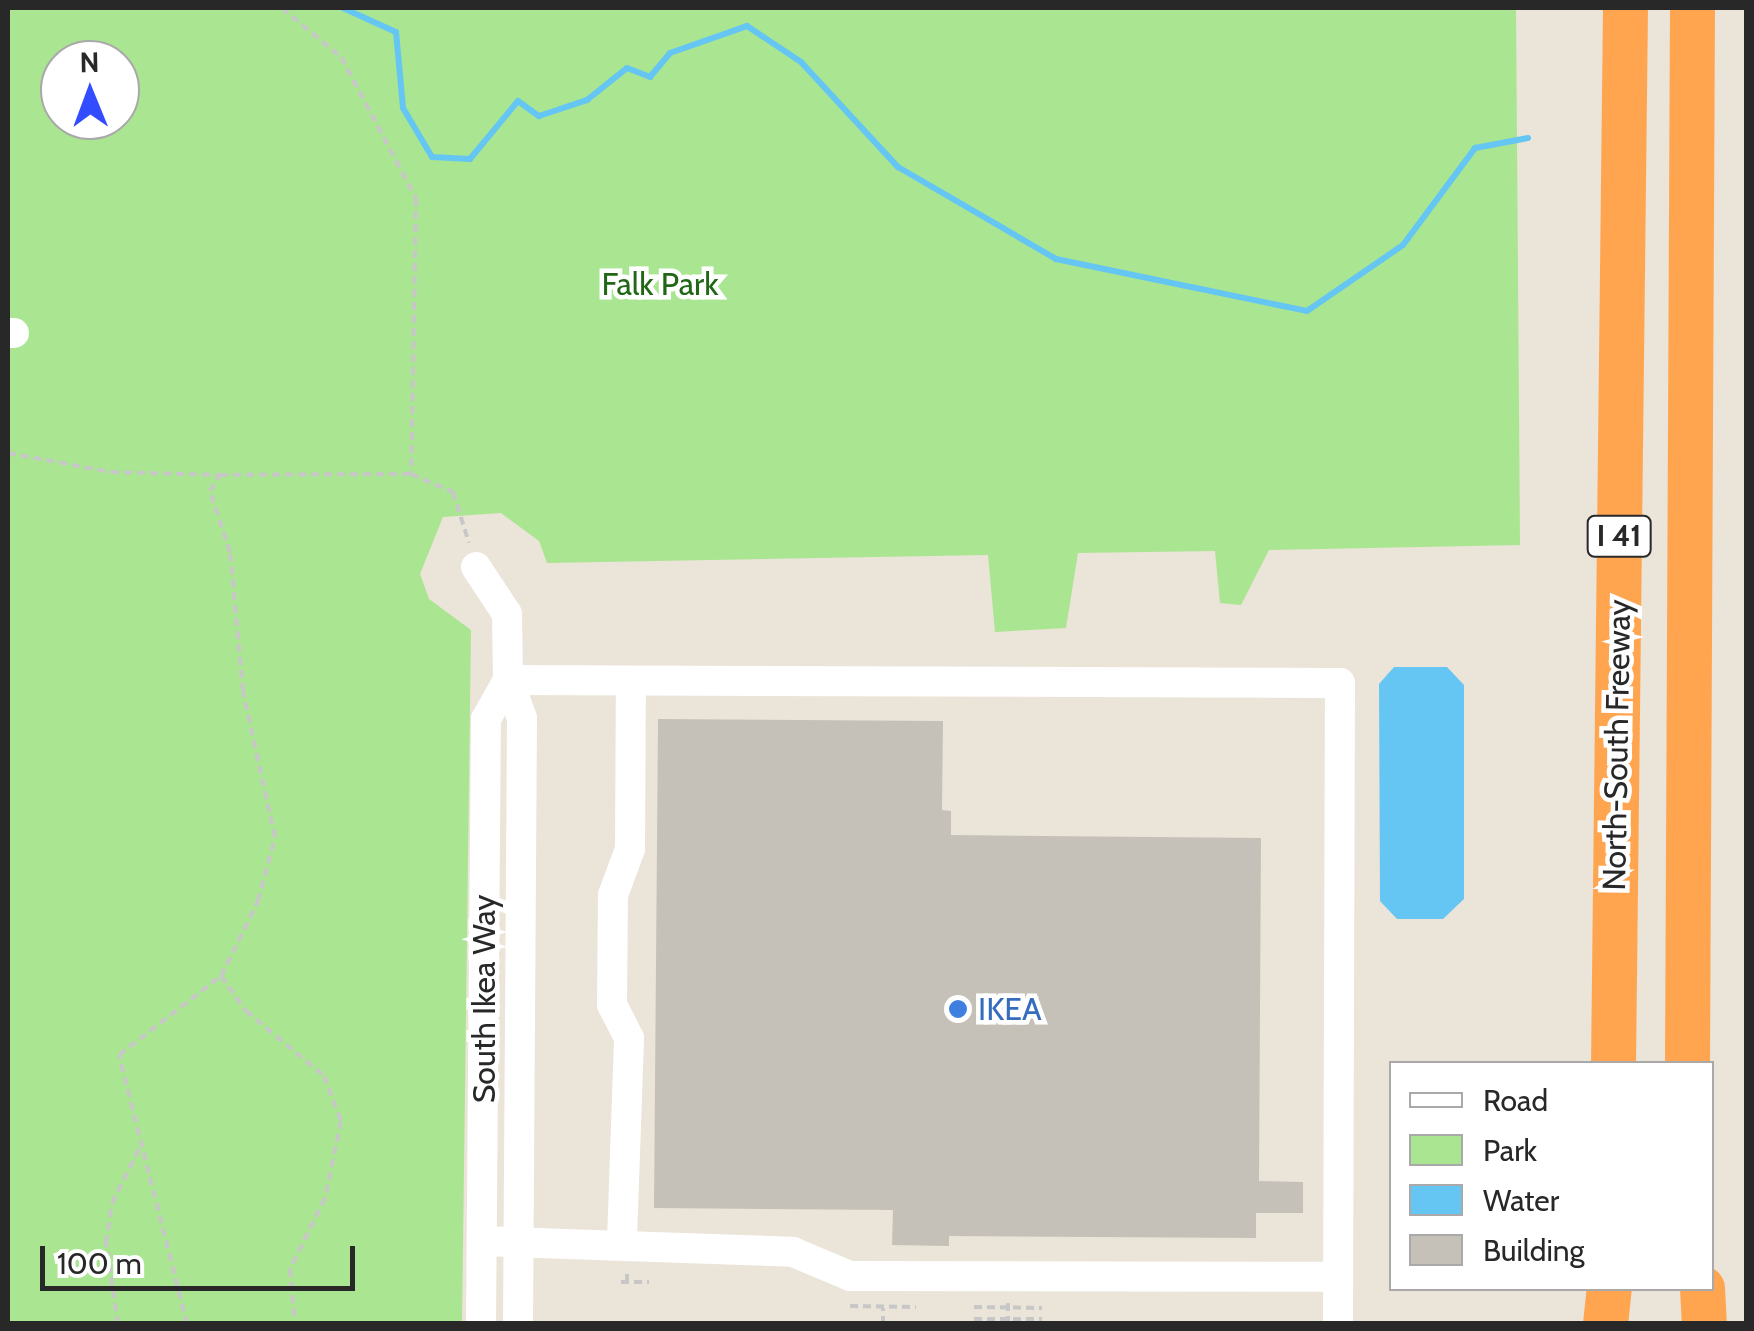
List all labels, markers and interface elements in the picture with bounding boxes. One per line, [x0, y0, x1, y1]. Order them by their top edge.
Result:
north arrow [40, 40, 140, 140]
text: N [79, 45, 100, 79]
park label: Falk Park [601, 265, 719, 303]
road number: I 41 [1586, 511, 1652, 561]
street label: North-South Freeway [1595, 599, 1639, 891]
street label: South Ikea Way [465, 895, 503, 1103]
place label: IKEA [978, 990, 1042, 1028]
marker: IKEA [947, 998, 969, 1020]
legend [1389, 1061, 1714, 1291]
text: Road [1483, 1082, 1548, 1119]
text: Park [1483, 1132, 1537, 1169]
text: Water [1483, 1182, 1559, 1219]
scale bar [45, 1226, 360, 1288]
text: Building [1483, 1232, 1585, 1269]
text: 100 m [57, 1245, 142, 1282]

